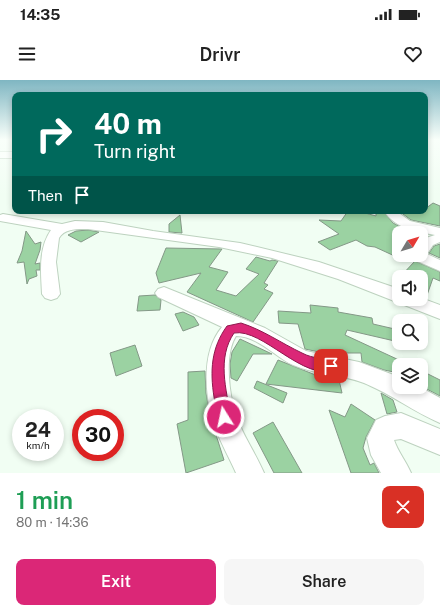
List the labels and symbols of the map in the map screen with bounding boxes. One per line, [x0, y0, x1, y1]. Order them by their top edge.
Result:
north arrow [392, 226, 428, 262]
pin [314, 349, 348, 383]
position arrow [203, 396, 245, 438]
speed limit sign: 30 [72, 409, 124, 461]

